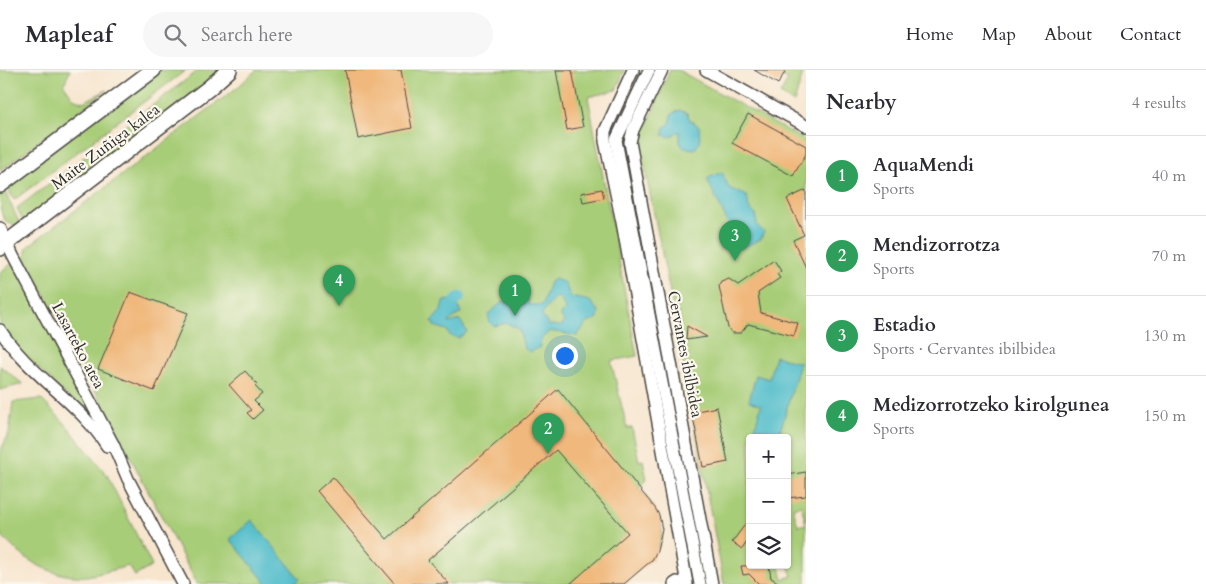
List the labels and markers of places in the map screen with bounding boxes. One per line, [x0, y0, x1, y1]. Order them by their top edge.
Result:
pin: 3 [719, 220, 751, 261]
pin: 4 [323, 265, 355, 306]
pin: 1 [499, 275, 531, 316]
pin: 2 [532, 413, 564, 454]

